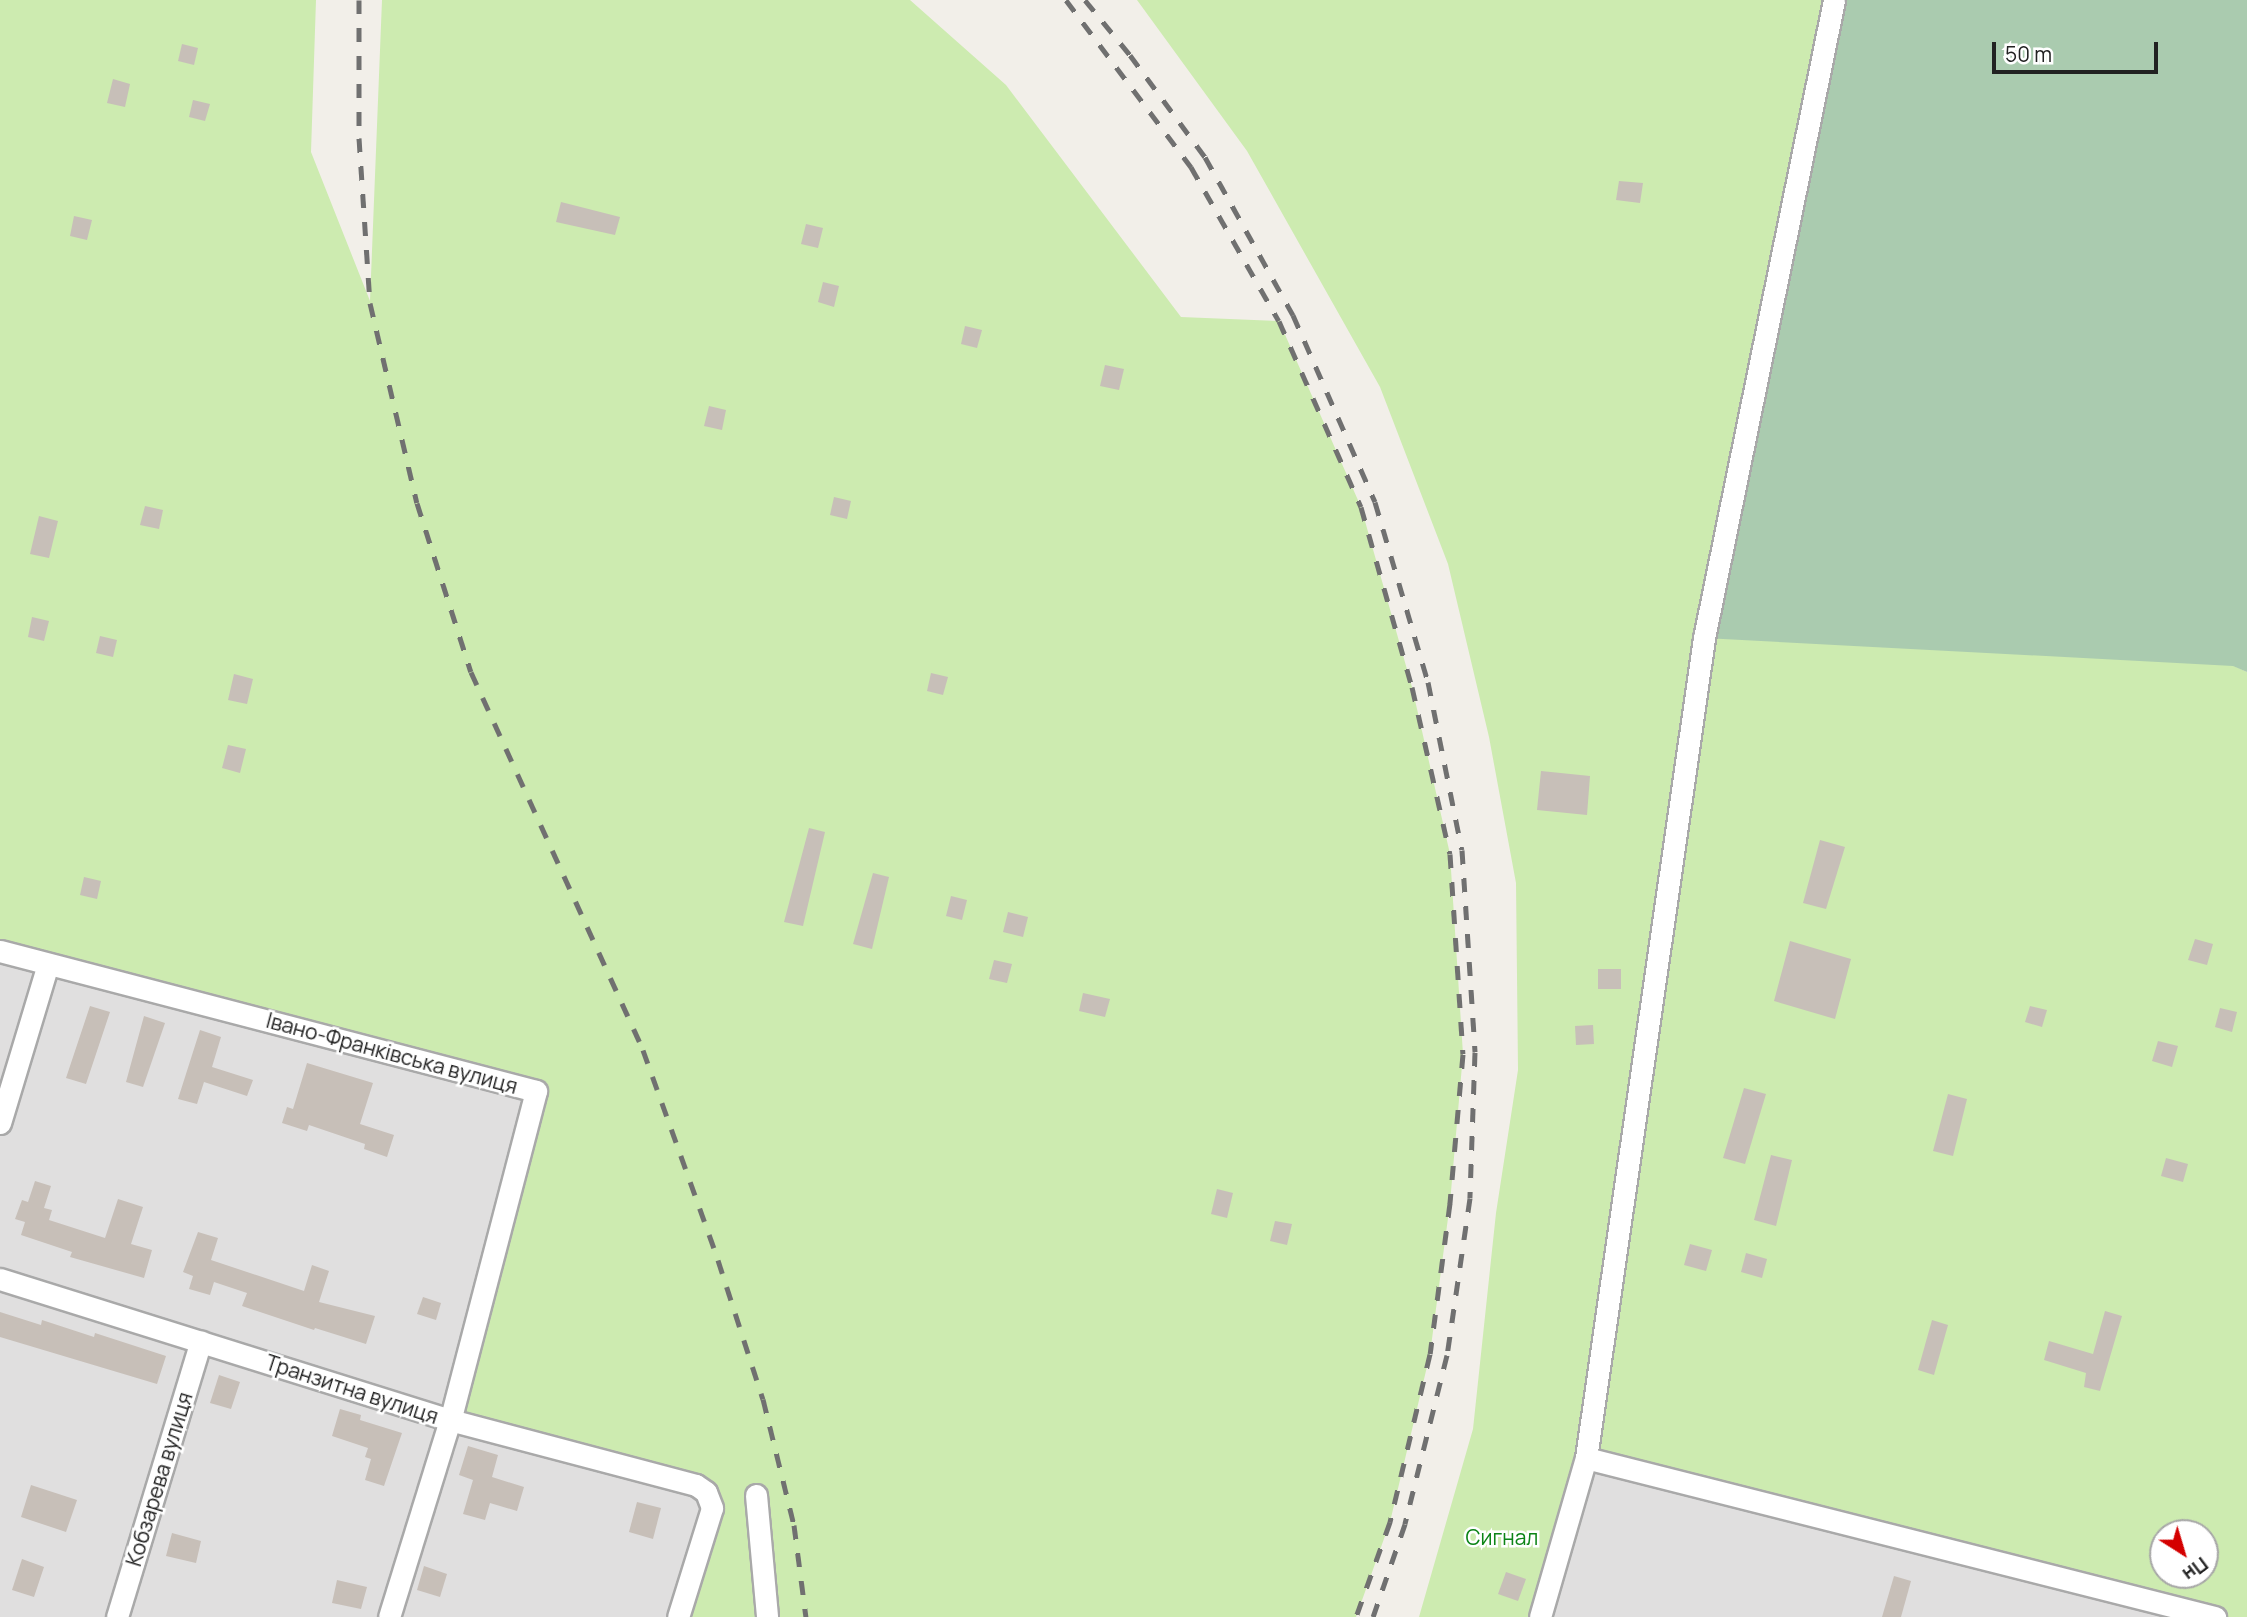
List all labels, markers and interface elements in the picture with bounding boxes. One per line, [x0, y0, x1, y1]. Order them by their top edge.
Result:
scale bar [1995, 28, 2161, 72]
text: 50 m [2005, 40, 2052, 68]
street label: Івано-Франківська вулиця [264, 1007, 520, 1099]
street label: Транзитна вулиця [263, 1349, 441, 1429]
street label: Кобзарева вулиця [121, 1389, 197, 1569]
north arrow [2149, 1519, 2219, 1589]
park label: Сигнал [1466, 1524, 1538, 1550]
text: Пн [2177, 1551, 2213, 1587]

